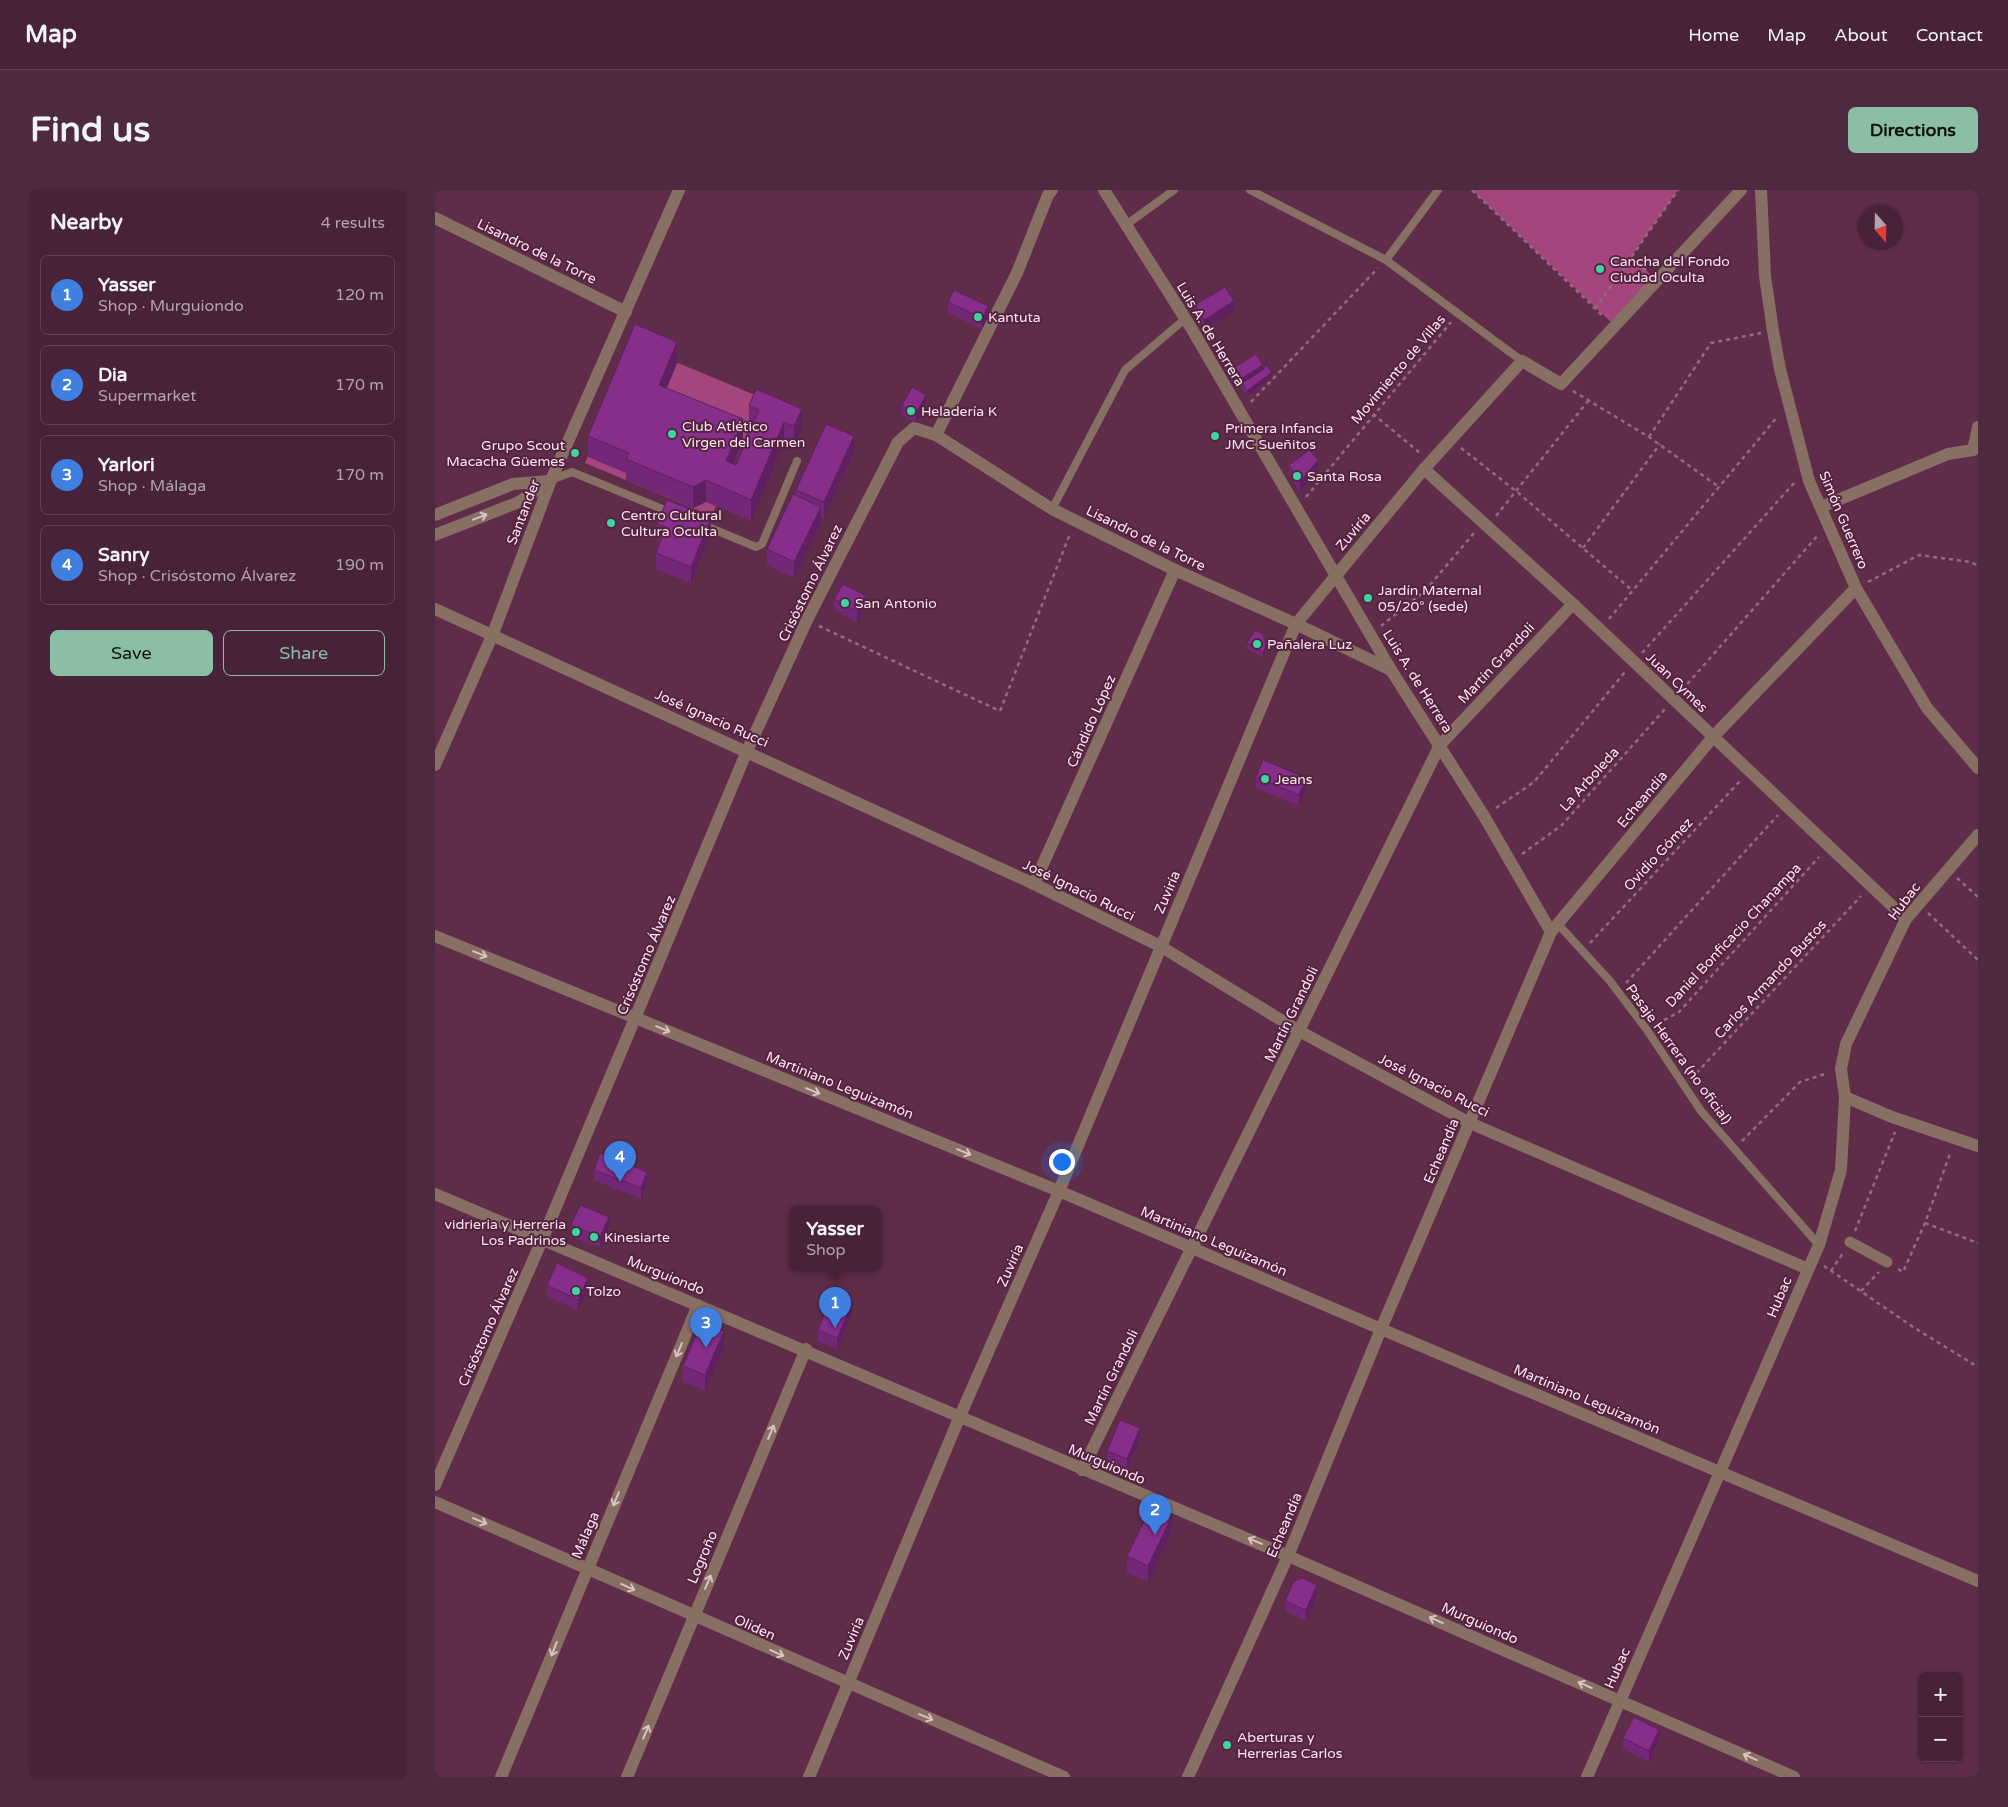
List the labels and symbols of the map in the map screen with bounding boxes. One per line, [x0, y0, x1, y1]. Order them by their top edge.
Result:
north arrow [1858, 205, 1903, 250]
street label: Lisandro de la Torre [474, 215, 599, 288]
place label: Cancha del Fondo Ciudad Oculta [1610, 253, 1730, 286]
marker: Cancha del Fondo Ciudad Oculta [1594, 263, 1606, 275]
street label: Luis A. de Herrera [1173, 279, 1248, 389]
place label: Kantuta [988, 309, 1041, 326]
marker: Kantuta [972, 311, 984, 323]
street label: Movimiento de Villas [1348, 311, 1449, 428]
place label: Heladería K [921, 403, 997, 420]
marker: Heladería K [905, 405, 917, 417]
place label: Club Atlético Virgen del Carmen [682, 418, 805, 451]
place label: Primera Infancia JMC Sueñitos [1225, 420, 1333, 453]
marker: Club Atlético Virgen del Carmen [666, 428, 678, 440]
marker: Primera Infancia JMC Sueñitos [1209, 430, 1221, 442]
place label: Grupo Scout Macacha Güemes [446, 437, 566, 470]
marker: Grupo Scout Macacha Güemes [569, 447, 581, 459]
place label: Santa Rosa [1307, 468, 1382, 485]
street label: Simón Guerrero [1815, 469, 1872, 572]
marker: Santa Rosa [1291, 470, 1303, 482]
street label: Santander [503, 476, 544, 547]
street label: Lisandro de la Torre [1083, 502, 1208, 575]
place label: Centro Cultural Cultura Oculta [621, 507, 722, 540]
street label: Zuviría [1332, 509, 1374, 554]
one-way arrow [473, 512, 488, 521]
marker: Centro Cultural Cultura Oculta [605, 517, 617, 529]
street label: Crisóstomo Álvarez [775, 522, 846, 645]
place label: Jardín Maternal 05/20° (sede) [1378, 582, 1482, 615]
marker: Jardín Maternal 05/20° (sede) [1362, 592, 1374, 604]
place label: San Antonio [855, 595, 937, 612]
marker: San Antonio [839, 597, 851, 609]
street label: Martín Grandoli [1455, 619, 1538, 707]
street label: Luis A. de Herrera [1379, 627, 1456, 736]
place label: Pañalera Luz [1267, 636, 1352, 653]
marker: Pañalera Luz [1251, 638, 1263, 650]
street label: Juan Cymes [1642, 649, 1711, 716]
street label: Cándido López [1063, 672, 1120, 770]
street label: José Ignacio Rucci [652, 686, 771, 751]
street label: La Arboleda [1556, 744, 1623, 815]
street label: Echeandía [1614, 767, 1671, 831]
place label: Jeans [1275, 771, 1313, 788]
marker: Jeans [1259, 773, 1271, 785]
street label: Ovidio Gómez [1620, 814, 1697, 894]
street label: José Ignacio Rucci [1020, 856, 1137, 925]
street label: Daniel Bonficacio Chanampa [1662, 860, 1805, 1011]
street label: Zuviría [1151, 868, 1184, 916]
street label: Hubac [1885, 879, 1924, 924]
street label: Crisóstomo Álvarez [614, 893, 679, 1018]
street label: Carlos Armando Bustos [1711, 916, 1830, 1042]
one-way arrow [472, 950, 487, 960]
street label: Martín Grandoli [1261, 964, 1322, 1065]
street label: Pasaje Herrera (no oficial) [1622, 981, 1735, 1128]
one-way arrow [655, 1025, 670, 1034]
street label: Martiniano Leguizamón [764, 1048, 916, 1123]
street label: José Ignacio Rucci [1375, 1050, 1492, 1121]
one-way arrow [805, 1086, 820, 1096]
street label: Echeandía [1420, 1116, 1463, 1186]
pin: 4 [604, 1141, 636, 1182]
one-way arrow [956, 1148, 971, 1157]
your location [1049, 1149, 1075, 1175]
street label: Martiniano Leguizamón [1138, 1203, 1290, 1280]
place label: vidrieria y Herreria Los Padrinos [445, 1216, 566, 1249]
marker: vidrieria y Herreria Los Padrinos [570, 1226, 582, 1238]
place label: Kinesiarte [604, 1229, 670, 1246]
marker: Kinesiarte [588, 1231, 600, 1243]
street label: Zuviría [994, 1241, 1027, 1289]
street label: Murguiondo [624, 1252, 707, 1299]
street label: Crisóstomo Álvarez [455, 1265, 522, 1389]
street label: Hubac [1763, 1274, 1796, 1320]
place label: Tolzo [586, 1283, 621, 1300]
marker: Tolzo [570, 1285, 582, 1297]
pin: 1 [819, 1287, 851, 1328]
pin: 3 [690, 1307, 722, 1348]
street label: Martín Grandoli [1081, 1327, 1142, 1428]
one-way arrow [674, 1342, 684, 1357]
street label: Martiniano Leguizamón [1511, 1361, 1663, 1438]
one-way arrow [767, 1425, 776, 1440]
street label: Murguiondo [1066, 1441, 1148, 1488]
street label: Echeandía [1263, 1490, 1306, 1560]
one-way arrow [611, 1491, 621, 1506]
pin: 2 [1139, 1494, 1171, 1535]
street label: Málaga [568, 1509, 603, 1561]
one-way arrow [472, 1516, 487, 1526]
street label: Logroño [684, 1528, 721, 1586]
one-way arrow [1248, 1536, 1263, 1546]
one-way arrow [704, 1575, 714, 1590]
one-way arrow [620, 1582, 635, 1592]
street label: Murguiondo [1439, 1599, 1521, 1648]
street label: Oliden [731, 1611, 778, 1644]
street label: Zuviría [835, 1614, 868, 1662]
one-way arrow [1429, 1615, 1444, 1624]
one-way arrow [549, 1641, 558, 1656]
street label: Hubac [1601, 1645, 1634, 1691]
one-way arrow [769, 1648, 784, 1658]
one-way arrow [1578, 1680, 1593, 1690]
one-way arrow [918, 1713, 933, 1723]
one-way arrow [641, 1725, 651, 1740]
place label: Aberturas y Herrerias Carlos [1237, 1729, 1343, 1762]
marker: Aberturas y Herrerias Carlos [1221, 1739, 1233, 1751]
one-way arrow [1743, 1752, 1758, 1762]

